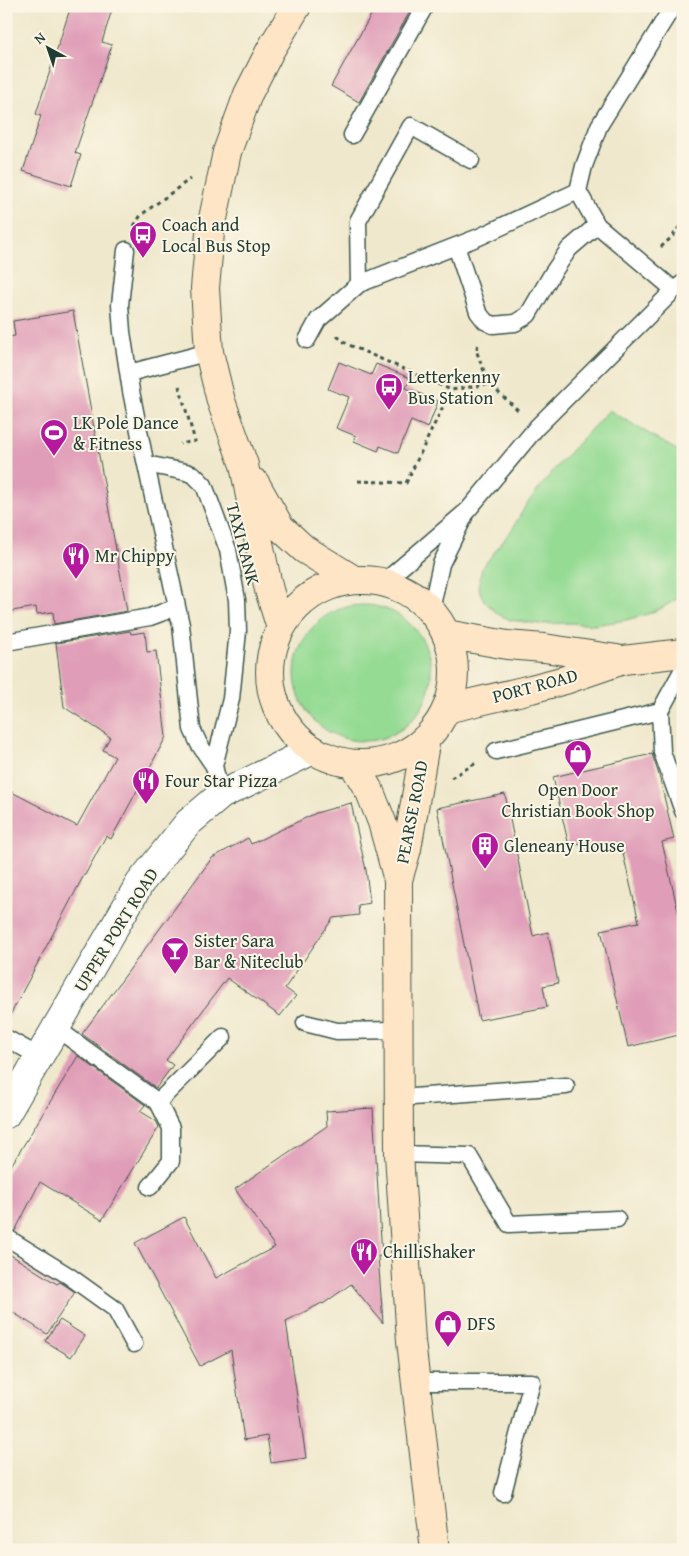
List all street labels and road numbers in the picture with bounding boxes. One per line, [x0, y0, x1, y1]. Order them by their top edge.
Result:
street label: TAXI RANK [220, 500, 268, 588]
street label: PORT ROAD [489, 661, 581, 710]
street label: PEARSE ROAD [388, 758, 435, 866]
street label: UPPER PORT ROAD [67, 862, 165, 997]

